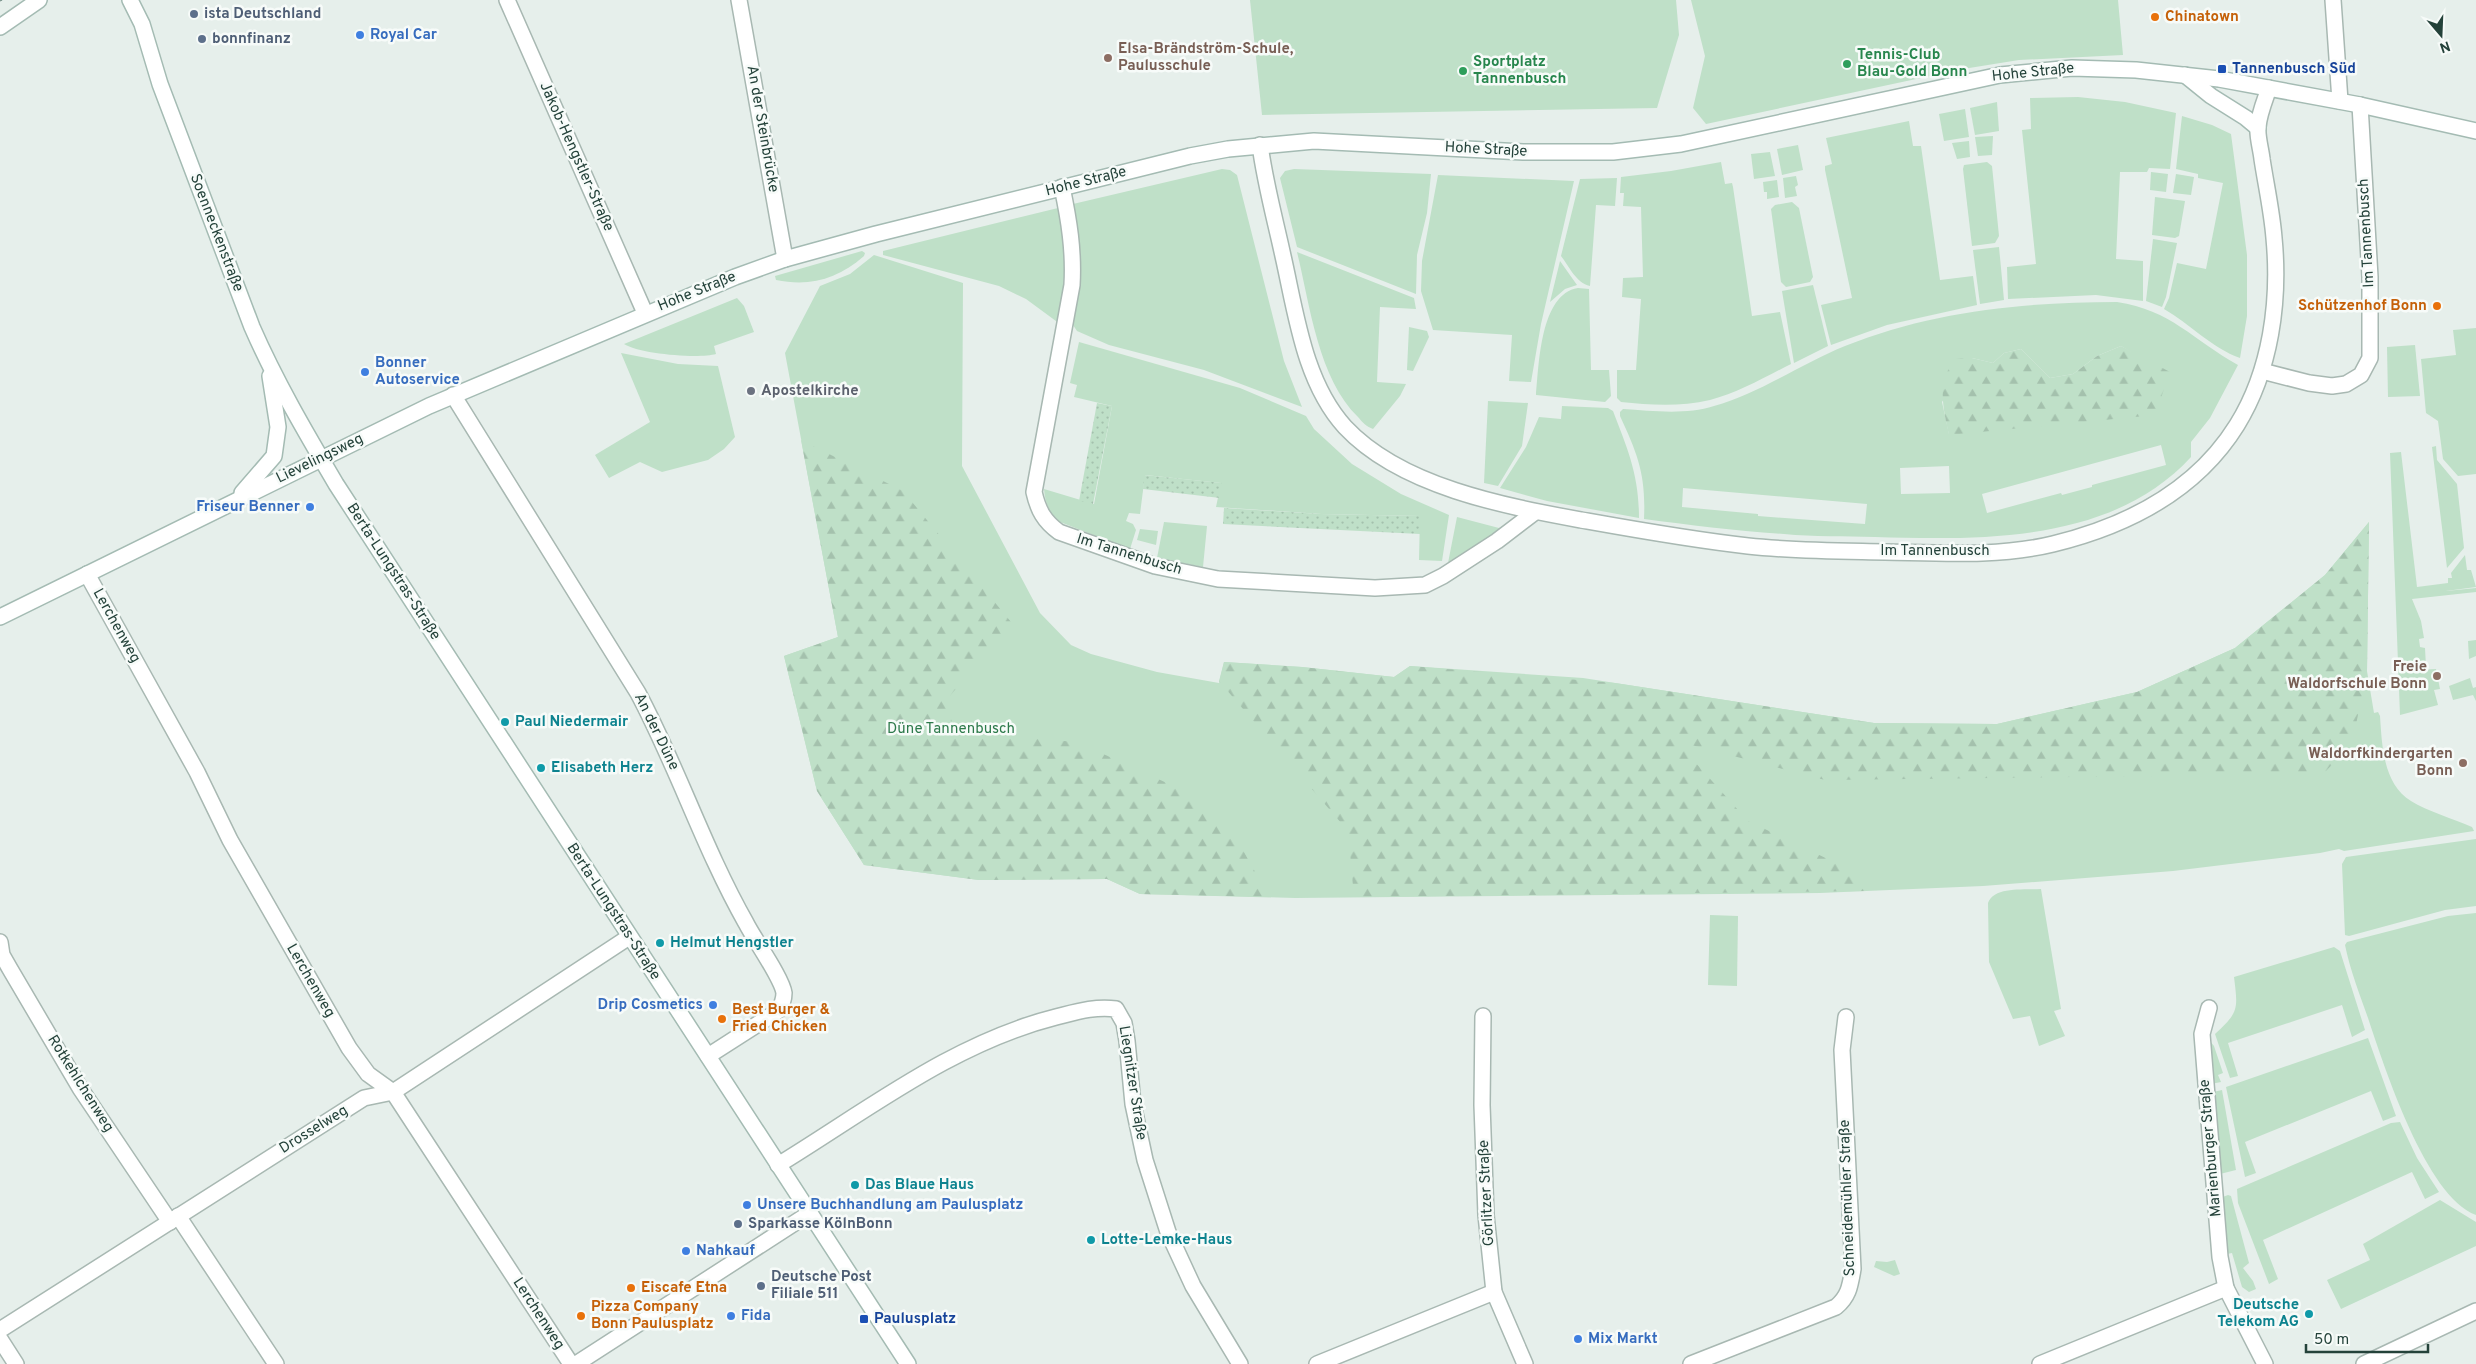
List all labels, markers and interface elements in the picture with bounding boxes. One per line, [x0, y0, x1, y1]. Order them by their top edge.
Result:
place label: ista Deutschland [204, 5, 321, 24]
marker: ista Deutschland [188, 8, 200, 20]
place label: Chinatown [2165, 8, 2239, 27]
north arrow [2416, 10, 2466, 60]
marker: Chinatown [2149, 11, 2161, 23]
place label: Royal Car [370, 26, 438, 45]
marker: Royal Car [354, 29, 366, 41]
place label: bonnfinanz [212, 30, 291, 49]
marker: bonnfinanz [196, 33, 208, 45]
text: N [2437, 36, 2452, 56]
place label: Elsa-Brändström-Schule, Paulusschule [1118, 40, 1294, 76]
place label: Tennis-Club Blau-Gold Bonn [1857, 46, 1967, 82]
marker: Elsa-Brändström-Schule, Paulusschule [1102, 52, 1114, 64]
place label: Sportplatz Tannenbusch [1473, 53, 1567, 89]
marker: Tennis-Club Blau-Gold Bonn [1841, 58, 1853, 70]
street label: Hohe Straße [1991, 59, 2075, 87]
place label: Tannenbusch Süd [2232, 60, 2356, 79]
marker: Tannenbusch Süd [2216, 63, 2228, 75]
street label: An der Steinbrücke [741, 64, 783, 194]
marker: Sportplatz Tannenbusch [1457, 65, 1469, 77]
street label: Jakob-Hengstler-Straße [534, 79, 618, 235]
street label: Hohe Straße [1444, 138, 1528, 162]
street label: Hohe Straße [1044, 163, 1128, 201]
street label: Soenneckenstraße [185, 171, 247, 295]
street label: Im Tannenbusch [2355, 178, 2379, 288]
street label: Hohe Straße [655, 268, 739, 316]
place label: Schützenhof Bonn [2298, 297, 2427, 316]
marker: Schützenhof Bonn [2431, 300, 2443, 312]
place label: Bonner Autoservice [375, 354, 460, 390]
marker: Bonner Autoservice [359, 366, 371, 378]
place label: Apostelkirche [761, 382, 859, 401]
marker: Apostelkirche [745, 385, 757, 397]
street label: Lievelingsweg [273, 430, 367, 488]
place label: Friseur Benner [196, 498, 301, 517]
street label: Berta-Lungstras-Straße [342, 500, 444, 644]
marker: Friseur Benner [304, 501, 316, 513]
street label: Im Tannenbusch [1074, 530, 1184, 580]
street label: Im Tannenbusch [1880, 542, 1990, 561]
street label: Lerchenweg [88, 585, 144, 667]
place label: Freie Waldorfschule Bonn [2288, 658, 2427, 694]
marker: Freie Waldorfschule Bonn [2431, 670, 2443, 682]
street label: An der Düne [629, 690, 683, 774]
place label: Paul Niedermair [515, 713, 629, 732]
marker: Paul Niedermair [499, 716, 511, 728]
park label: Düne Tannenbusch [887, 720, 1015, 739]
place label: Waldorfkindergarten Bonn [2308, 745, 2453, 781]
marker: Waldorfkindergarten Bonn [2457, 757, 2469, 769]
place label: Elisabeth Herz [551, 759, 653, 778]
marker: Elisabeth Herz [535, 762, 547, 774]
street label: Berta-Lungstras-Straße [562, 840, 664, 984]
place label: Helmut Hengstler [670, 934, 795, 953]
marker: Helmut Hengstler [654, 937, 666, 949]
street label: Lerchenweg [281, 941, 339, 1021]
place label: Drip Cosmetics [598, 996, 703, 1015]
marker: Drip Cosmetics [707, 999, 719, 1011]
place label: Best Burger & Fried Chicken [732, 1001, 830, 1037]
marker: Best Burger & Fried Chicken [716, 1013, 728, 1025]
street label: Liegnitzer Straße [1114, 1024, 1150, 1142]
street label: Rotkehlchenweg [42, 1032, 118, 1136]
street label: Marienburger Straße [2196, 1078, 2226, 1218]
street label: Drosselweg [276, 1101, 352, 1159]
street label: Schneidemühler Straße [1836, 1119, 1860, 1277]
street label: Görlitzer Straße [1475, 1139, 1499, 1247]
place label: Das Blaue Haus [865, 1176, 974, 1195]
marker: Das Blaue Haus [849, 1179, 861, 1191]
place label: Unsere Buchhandlung am Paulusplatz [757, 1196, 1023, 1215]
marker: Unsere Buchhandlung am Paulusplatz [741, 1199, 753, 1211]
place label: Sparkasse KölnBonn [748, 1215, 893, 1234]
marker: Sparkasse KölnBonn [732, 1218, 744, 1230]
place label: Lotte-Lemke-Haus [1101, 1231, 1232, 1250]
marker: Lotte-Lemke-Haus [1085, 1234, 1097, 1246]
place label: Nahkauf [696, 1242, 755, 1261]
marker: Nahkauf [680, 1245, 692, 1257]
place label: Deutsche Post Filiale 511 [771, 1268, 872, 1304]
street label: Lerchenweg [508, 1274, 568, 1354]
place label: Eiscafe Etna [641, 1279, 727, 1298]
marker: Deutsche Post Filiale 511 [755, 1280, 767, 1292]
marker: Eiscafe Etna [625, 1282, 637, 1294]
place label: Deutsche Telekom AG [2217, 1296, 2299, 1332]
place label: Pizza Company Bonn Paulusplatz [591, 1298, 714, 1334]
place label: Fida [741, 1307, 771, 1326]
marker: Deutsche Telekom AG [2303, 1308, 2315, 1320]
marker: Pizza Company Bonn Paulusplatz [575, 1310, 587, 1322]
marker: Fida [725, 1310, 737, 1322]
place label: Paulusplatz [874, 1310, 956, 1329]
marker: Paulusplatz [858, 1313, 870, 1325]
scale bar [2306, 1322, 2428, 1354]
place label: Mix Markt [1588, 1330, 1658, 1349]
text: 50 m [2314, 1331, 2349, 1350]
marker: Mix Markt [1572, 1333, 1584, 1345]

